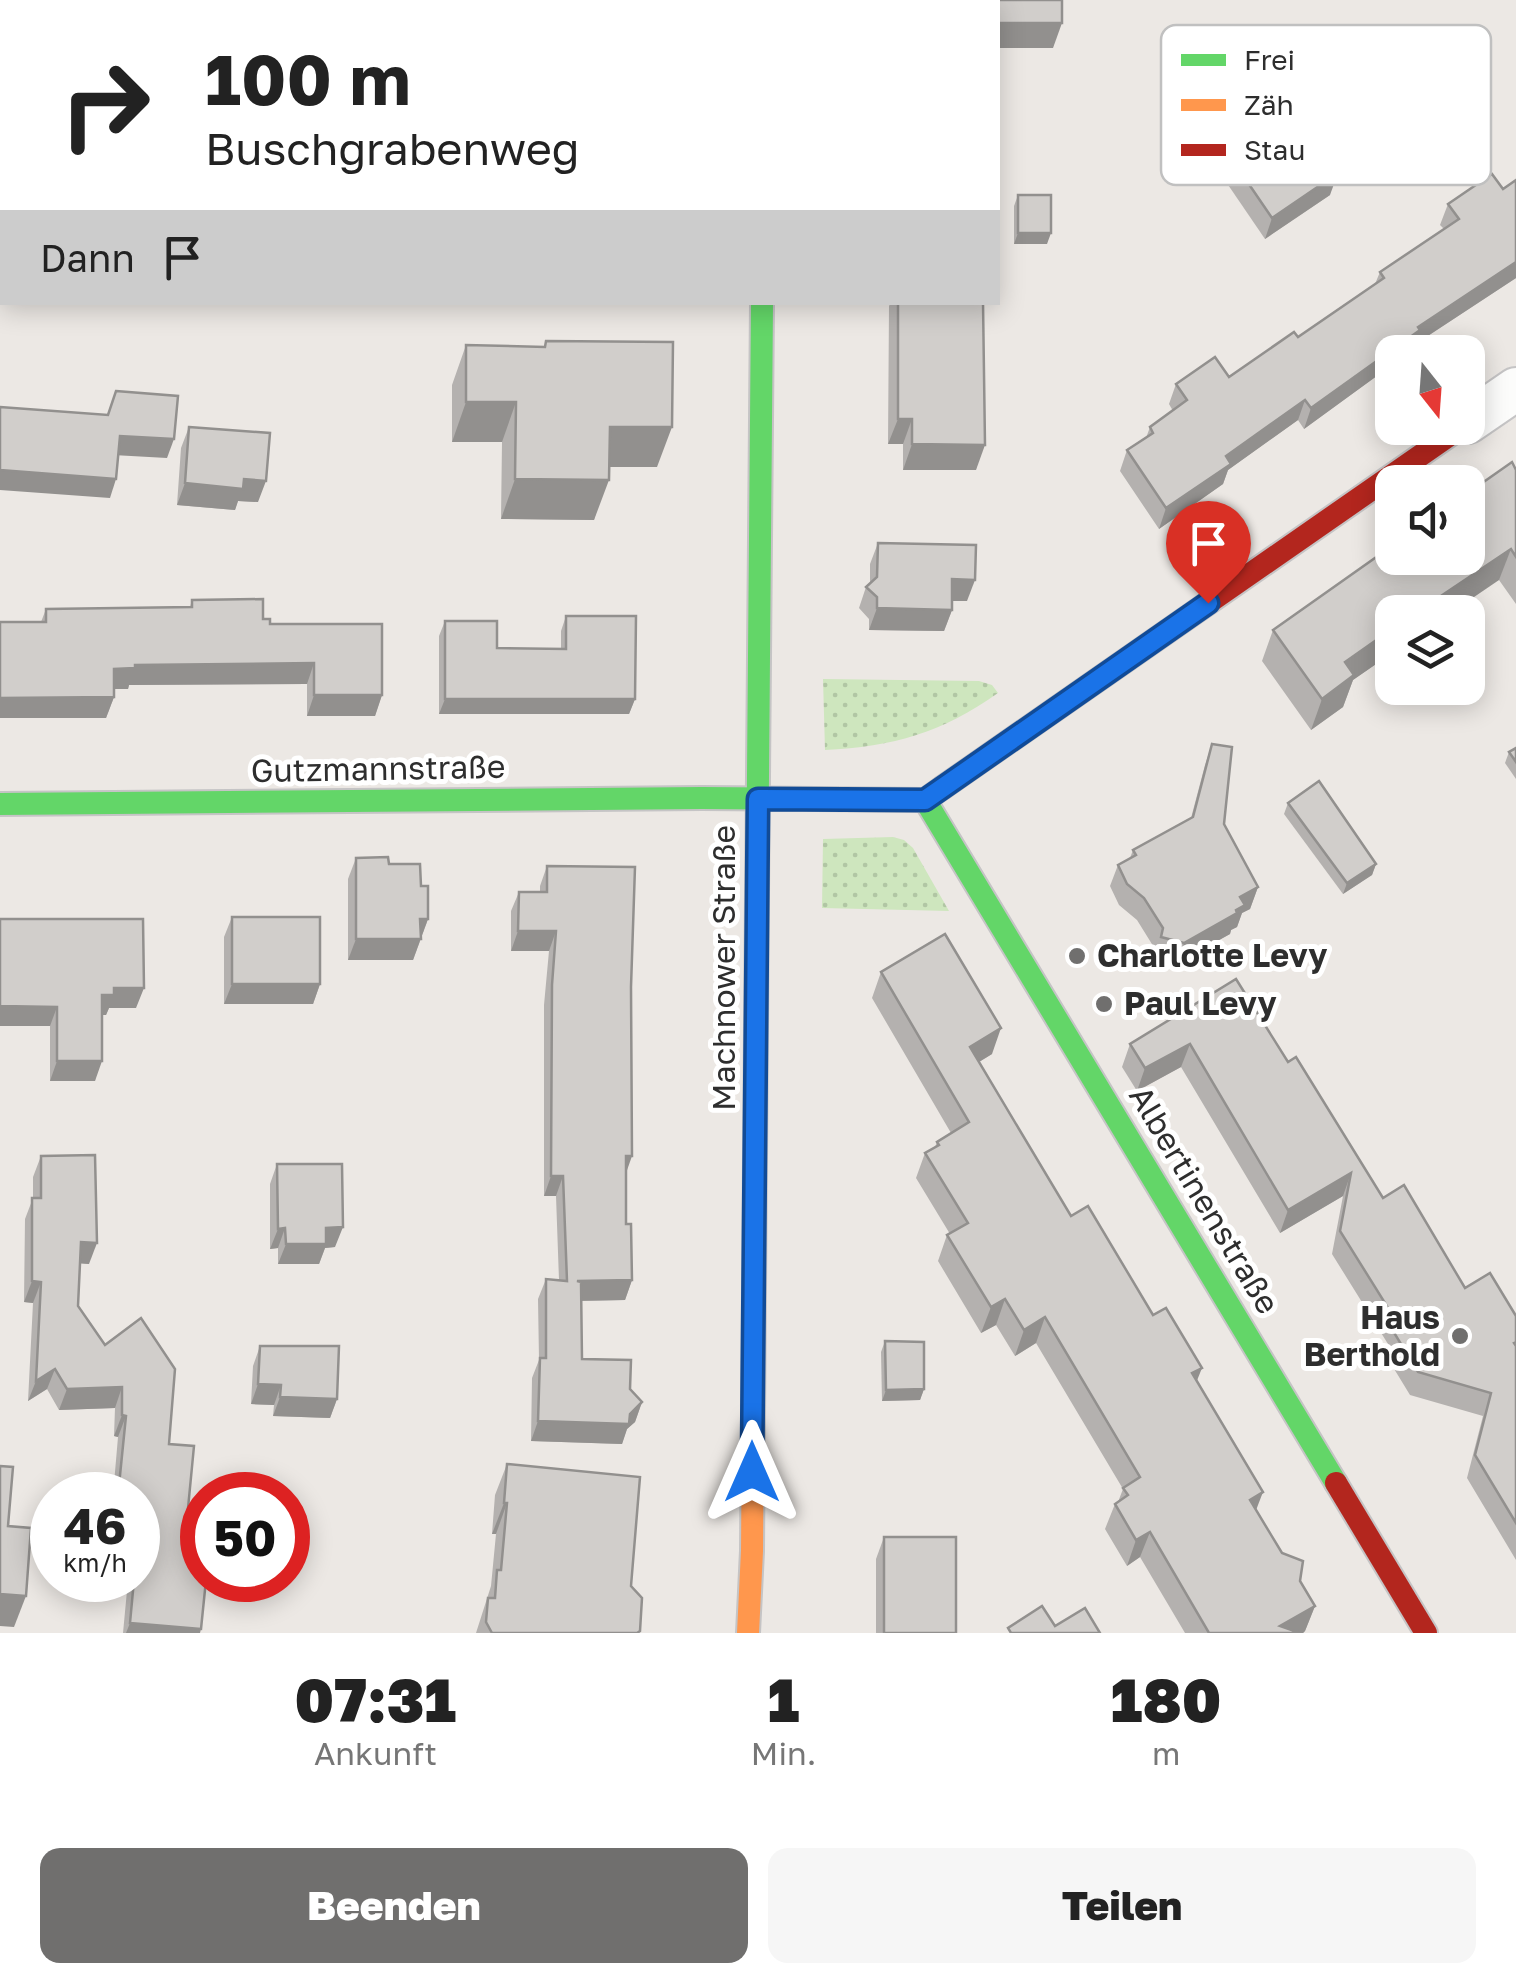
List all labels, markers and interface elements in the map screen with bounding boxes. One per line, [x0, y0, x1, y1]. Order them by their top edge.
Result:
legend [1161, 25, 1491, 185]
text: 100 m [205, 36, 411, 120]
icon: right [40, 40, 170, 170]
text: Frei [1244, 43, 1295, 76]
text: Zäh [1244, 88, 1294, 121]
text: Buschgrabenweg [205, 121, 579, 175]
text: Stau [1244, 133, 1305, 166]
icon: arrive [155, 230, 210, 285]
text: Dann [40, 235, 135, 280]
north arrow [1375, 335, 1485, 445]
map controls [1375, 335, 1485, 705]
button: sound [1375, 465, 1485, 575]
pin [1166, 501, 1251, 604]
icon: arrive [1181, 516, 1236, 571]
button: layers [1375, 595, 1485, 705]
street label: Gutzmannstraße [250, 747, 506, 789]
street label: Machnower Straße [704, 825, 742, 1111]
place label: Charlotte Levy [1097, 936, 1327, 974]
marker: Charlotte Levy [1066, 945, 1088, 967]
place label: Paul Levy [1124, 984, 1277, 1022]
marker: Paul Levy [1093, 993, 1115, 1015]
street label: Albertinenstraße [1122, 1079, 1288, 1320]
place label: Haus Berthold [1304, 1298, 1440, 1373]
marker: Haus Berthold [1449, 1325, 1471, 1347]
position arrow [700, 1420, 804, 1524]
speed limit sign: 50 [180, 1472, 310, 1602]
text: 46 [63, 1495, 126, 1555]
text: km/h [63, 1547, 127, 1578]
text: 07:31 [295, 1663, 456, 1735]
text: 1 [768, 1663, 799, 1735]
text: 180 [1111, 1663, 1221, 1735]
text: Ankunft [314, 1734, 437, 1772]
text: Min. [751, 1734, 816, 1772]
text: m [1152, 1734, 1180, 1772]
button: Beenden [40, 1848, 748, 1963]
button: Teilen [768, 1848, 1476, 1963]

